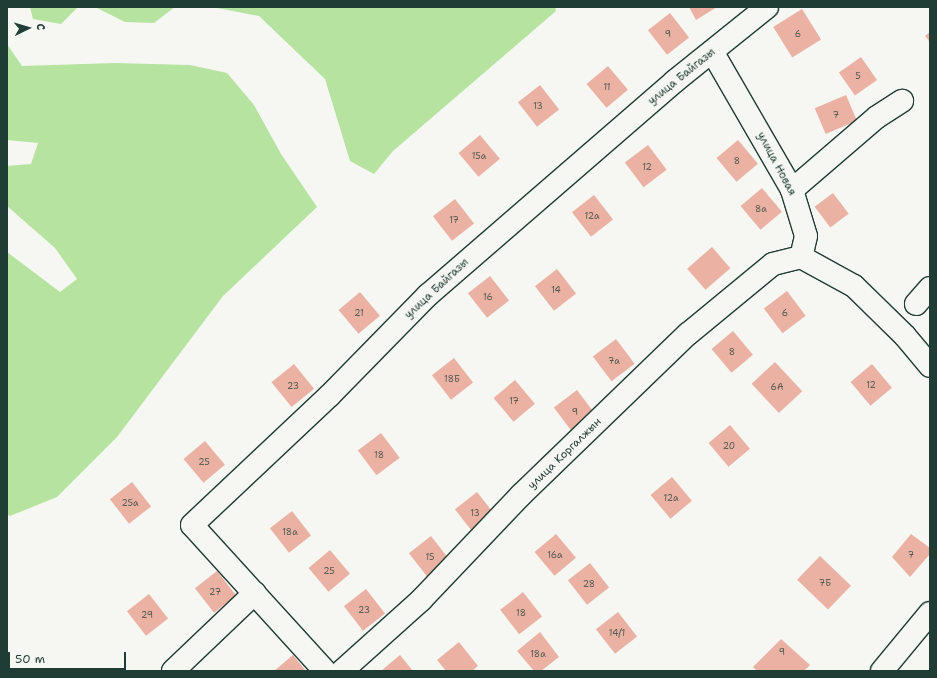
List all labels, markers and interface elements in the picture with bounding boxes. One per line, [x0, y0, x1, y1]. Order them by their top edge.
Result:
north arrow [8, 8, 48, 48]
text: С [33, 23, 48, 31]
house number: 9 [665, 29, 671, 39]
house number: 6 [795, 29, 801, 39]
street label: улица Байгазы [646, 46, 718, 108]
house number: 5 [855, 71, 861, 81]
house number: 11 [603, 82, 611, 92]
house number: 13 [533, 101, 543, 111]
house number: 7 [833, 110, 839, 120]
street label: улица Новая [754, 130, 798, 198]
house number: 15а [472, 151, 486, 161]
house number: 8 [734, 156, 740, 166]
house number: 12 [642, 162, 652, 172]
house number: 8а [755, 204, 767, 214]
house number: 12а [584, 211, 600, 221]
house number: 17 [449, 215, 459, 225]
street label: улица Байгазы [402, 256, 472, 322]
house number: 14 [551, 285, 561, 295]
house number: 16 [483, 292, 493, 302]
house number: 21 [354, 308, 364, 318]
house number: 6 [782, 308, 788, 318]
house number: 8 [729, 347, 735, 357]
house number: 7а [608, 356, 620, 366]
house number: 18Б [444, 374, 460, 384]
house number: 12 [866, 380, 876, 390]
house number: 23 [287, 381, 299, 391]
house number: 6А [771, 382, 783, 392]
house number: 17 [509, 396, 519, 406]
house number: 9 [572, 407, 578, 417]
street label: улица Коргалжын [526, 416, 604, 492]
house number: 20 [723, 441, 735, 451]
house number: 18 [374, 450, 384, 460]
house number: 25 [198, 457, 210, 467]
house number: 12а [663, 493, 679, 503]
house number: 25а [121, 498, 139, 508]
house number: 13 [470, 508, 480, 518]
house number: 18а [282, 527, 298, 537]
house number: 16а [547, 550, 563, 560]
house number: 7 [908, 550, 914, 560]
house number: 15 [425, 552, 435, 562]
house number: 25 [323, 566, 335, 576]
house number: 7Б [819, 578, 831, 588]
house number: 28 [583, 579, 595, 589]
house number: 27 [209, 587, 221, 597]
house number: 23 [358, 605, 370, 615]
house number: 18 [516, 608, 526, 618]
house number: 29 [141, 610, 153, 620]
house number: 14/1 [609, 628, 625, 638]
scale bar [10, 644, 128, 670]
house number: 9 [779, 647, 785, 657]
house number: 18а [530, 649, 546, 659]
text: 50 m [15, 651, 45, 667]

